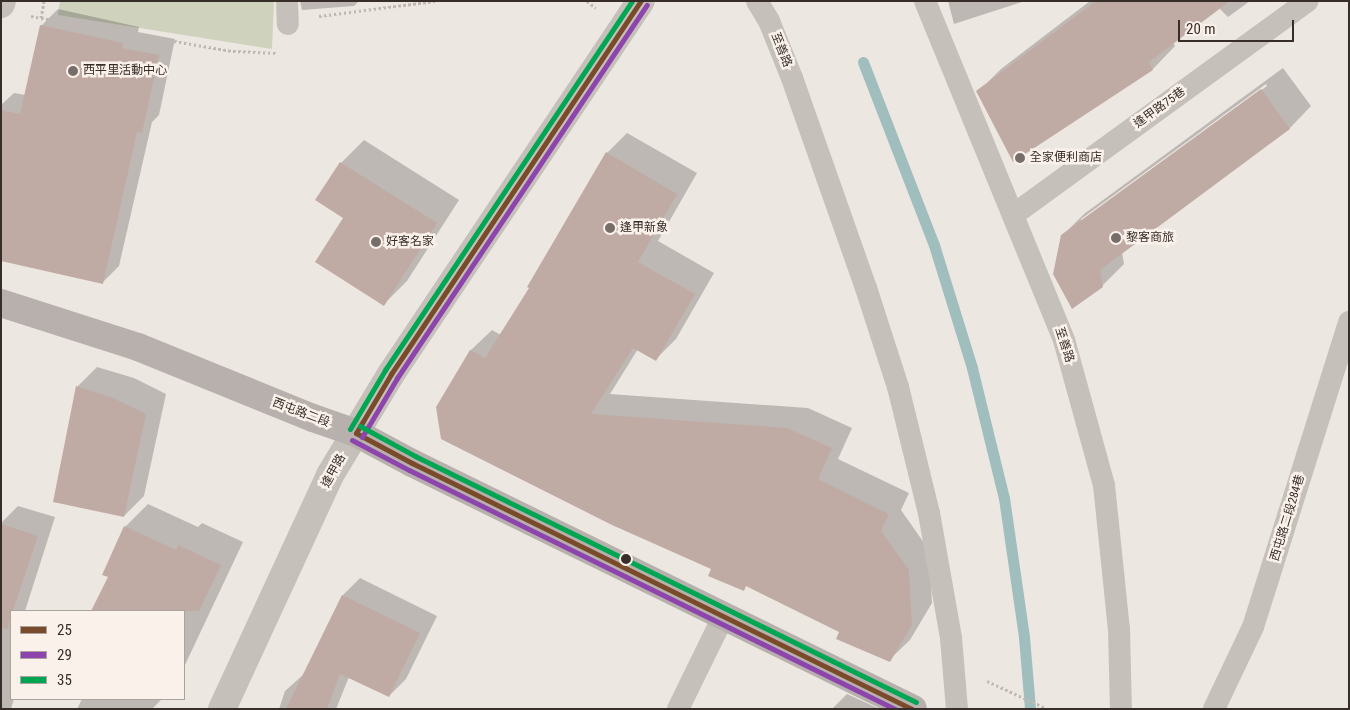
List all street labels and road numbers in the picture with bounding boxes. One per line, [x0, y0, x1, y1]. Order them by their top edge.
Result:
street label: 至善路 [768, 31, 794, 69]
street label: 逢甲路75巷 [1132, 85, 1188, 131]
street label: 至善路 [1052, 326, 1076, 364]
street label: 西屯路二段 [270, 396, 332, 430]
street label: 逢甲路 [319, 452, 349, 490]
street label: 西屯路二段284巷 [1268, 473, 1308, 563]

